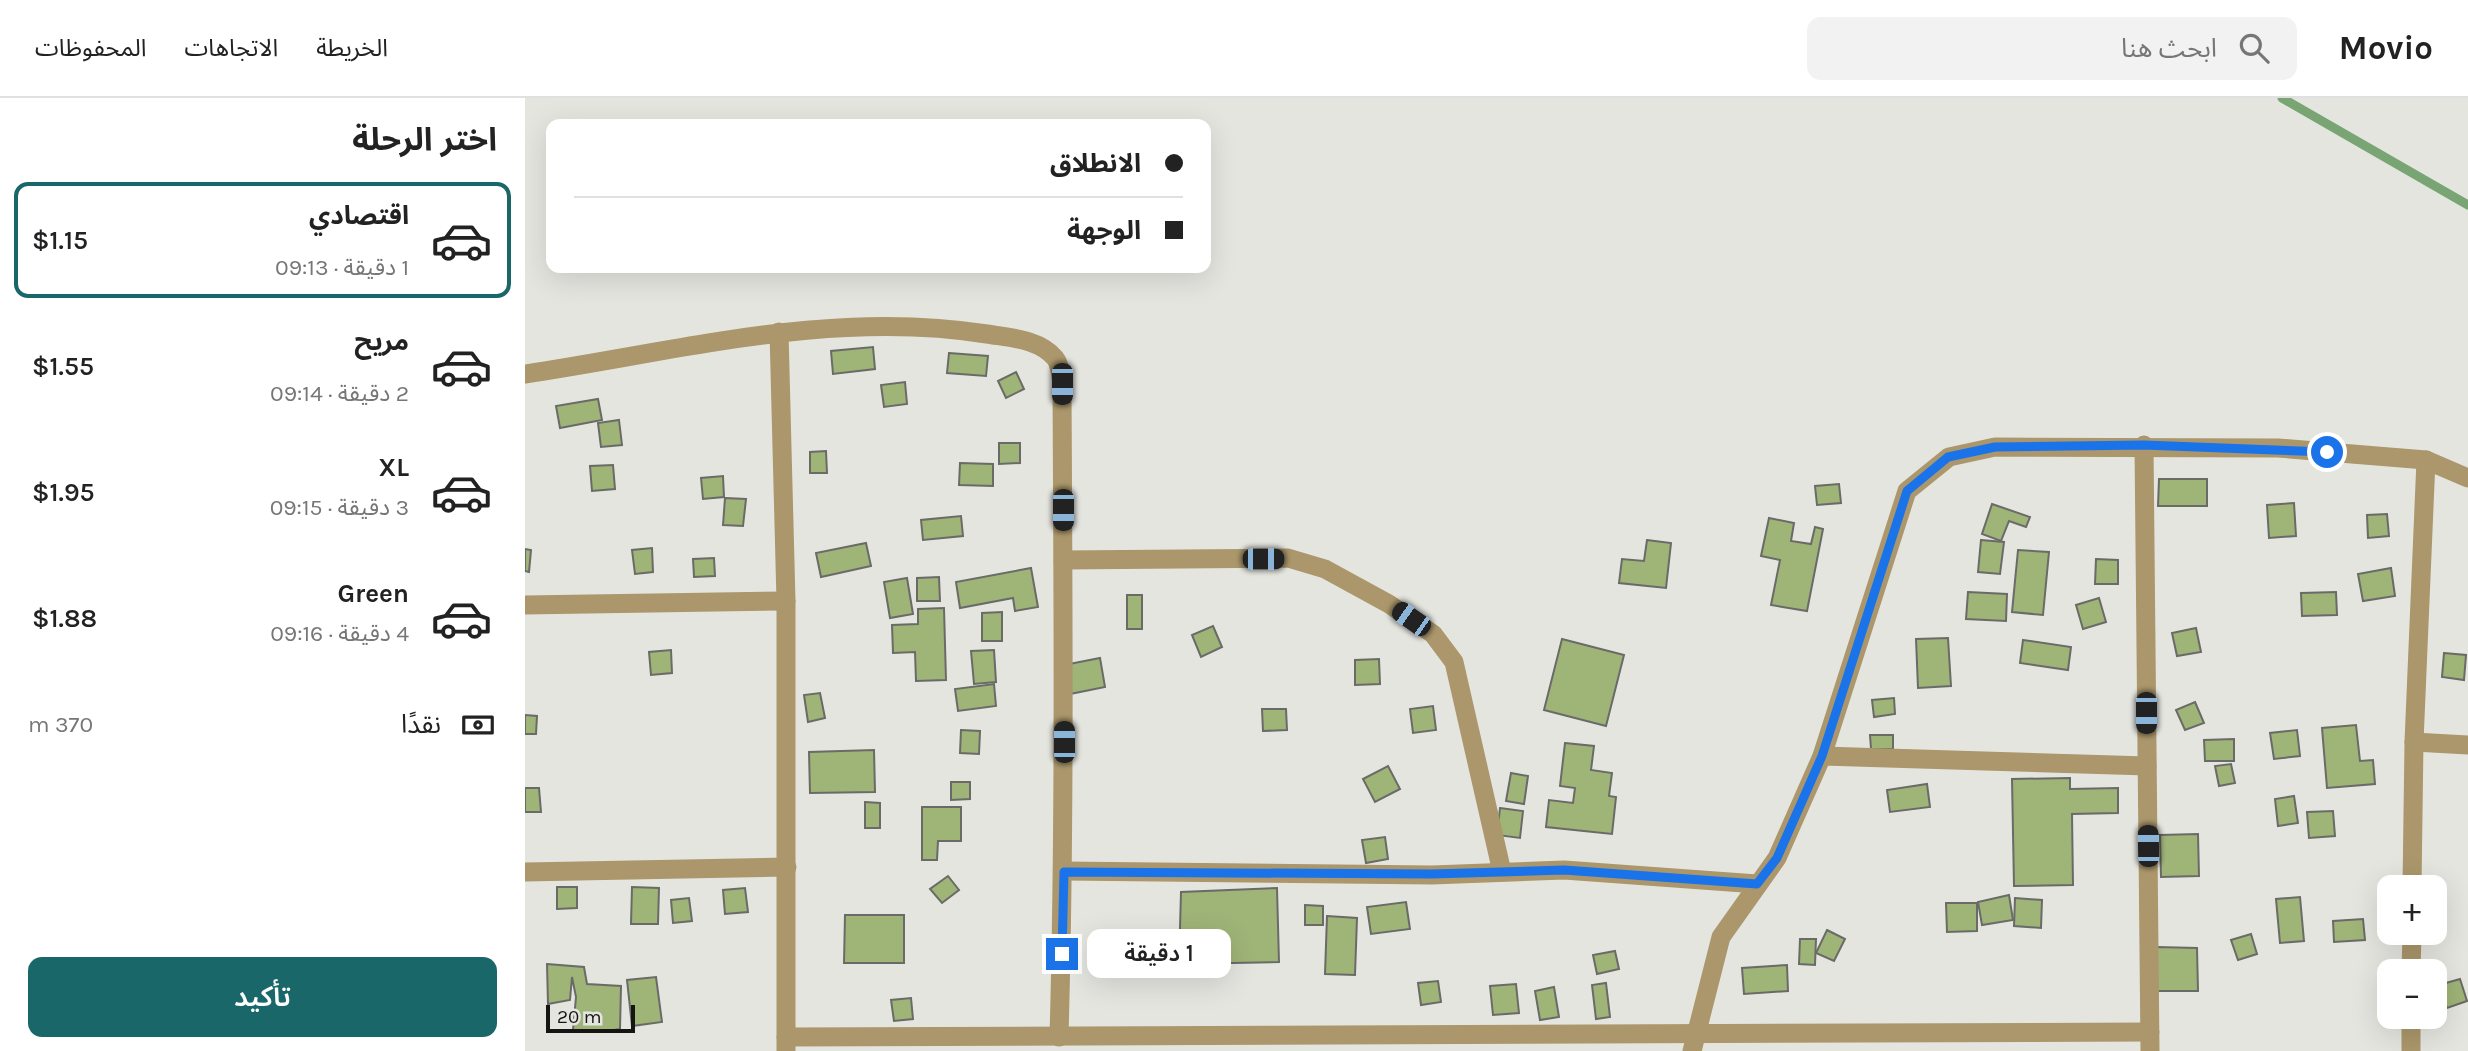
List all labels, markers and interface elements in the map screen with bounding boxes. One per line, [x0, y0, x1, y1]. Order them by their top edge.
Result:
search box [1807, 17, 2297, 80]
icon: search [2235, 29, 2273, 67]
text: Movio [2339, 29, 2433, 67]
text: ابحث هنا [2121, 33, 2217, 64]
text: المحفوظات [35, 34, 146, 62]
text: الاتجاهات [184, 34, 278, 62]
text: الخريطة [316, 34, 388, 62]
text: اختر الرحلة [352, 121, 497, 158]
text: الانطلاق [1050, 148, 1141, 179]
text: اقتصادي [309, 200, 409, 231]
icon: car [430, 209, 493, 272]
text: الوجهة [1067, 215, 1141, 246]
text: $1.15 [32, 225, 88, 256]
text: 1 دقيقة · 09:13 [275, 254, 409, 281]
text: مريح [354, 326, 409, 357]
icon: car [430, 335, 493, 398]
text: $1.55 [32, 351, 94, 382]
car [1052, 363, 1073, 405]
text: 2 دقيقة · 09:14 [270, 380, 409, 407]
route start [2311, 436, 2343, 468]
text: XL [378, 452, 409, 483]
icon: car [430, 461, 493, 524]
text: $1.95 [32, 477, 95, 508]
car [1053, 489, 1074, 531]
text: 3 دقيقة · 09:15 [270, 494, 409, 521]
car [1243, 549, 1285, 570]
text: Green [337, 578, 409, 609]
icon: car [430, 587, 493, 650]
car [1388, 598, 1435, 640]
text: $1.88 [32, 603, 97, 634]
text: 4 دقيقة · 09:16 [270, 620, 409, 647]
car [2136, 692, 2157, 734]
icon: cash [459, 706, 497, 744]
text: نقدًا [401, 709, 441, 740]
text: 370 m [28, 711, 93, 738]
car [1054, 721, 1075, 763]
car [2138, 825, 2159, 867]
map controls [2377, 875, 2447, 1029]
button: + [2377, 875, 2447, 945]
callout: 1 دقيقة [1087, 930, 1230, 978]
route end [1046, 938, 1078, 970]
text: 1 دقيقة [1124, 940, 1194, 967]
button: تأكيد [28, 957, 497, 1037]
button: − [2377, 959, 2447, 1029]
scale bar [546, 1002, 635, 1034]
text: 20 m [557, 1006, 602, 1028]

